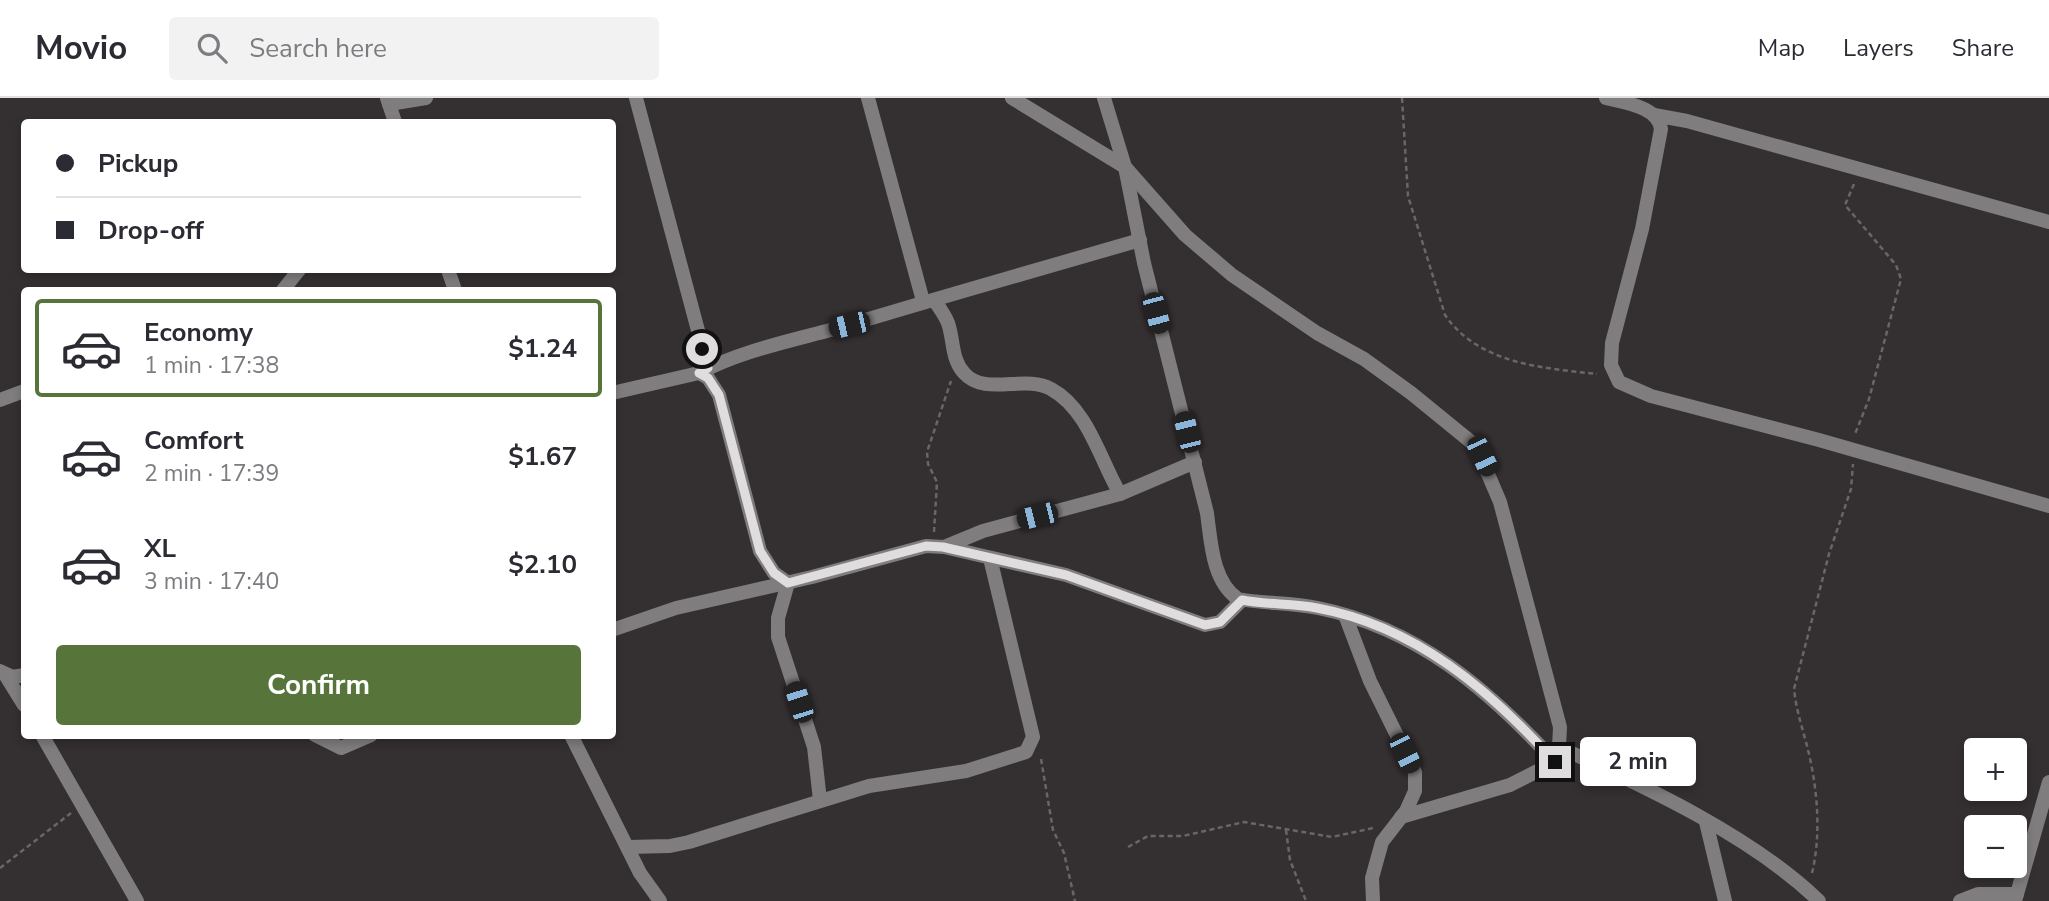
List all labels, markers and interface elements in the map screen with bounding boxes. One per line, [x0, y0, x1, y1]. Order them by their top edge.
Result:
search box [169, 17, 659, 80]
text: Movio [35, 26, 127, 71]
icon: search [193, 29, 231, 67]
text: Search here [249, 31, 387, 66]
text: Map [1758, 32, 1805, 64]
text: Layers [1843, 32, 1914, 64]
text: Share [1952, 32, 2014, 64]
text: Pickup [98, 146, 178, 181]
text: Drop-off [98, 213, 204, 248]
car [1141, 290, 1172, 336]
car [827, 310, 872, 340]
text: Economy [144, 315, 253, 350]
icon: car [60, 317, 123, 380]
text: $1.24 [508, 331, 577, 366]
route start [686, 333, 718, 365]
text: 1 min · 17:38 [144, 350, 279, 381]
car [1172, 409, 1203, 455]
text: Comfort [144, 423, 244, 458]
icon: car [60, 425, 123, 488]
car [1464, 433, 1501, 479]
text: $1.67 [508, 439, 577, 474]
text: 2 min · 17:39 [144, 458, 279, 489]
car [1015, 501, 1060, 531]
text: XL [144, 531, 176, 566]
icon: car [60, 533, 123, 596]
text: $2.10 [508, 547, 577, 582]
text: 3 min · 17:40 [144, 566, 279, 597]
button: Confirm [56, 645, 581, 725]
car [783, 679, 816, 725]
car [1387, 730, 1424, 776]
callout: 2 min [1580, 738, 1695, 786]
map controls [1964, 738, 2027, 878]
button: + [1964, 738, 2027, 801]
route end [1539, 746, 1571, 778]
text: 2 min [1608, 746, 1668, 777]
button: − [1964, 815, 2027, 878]

